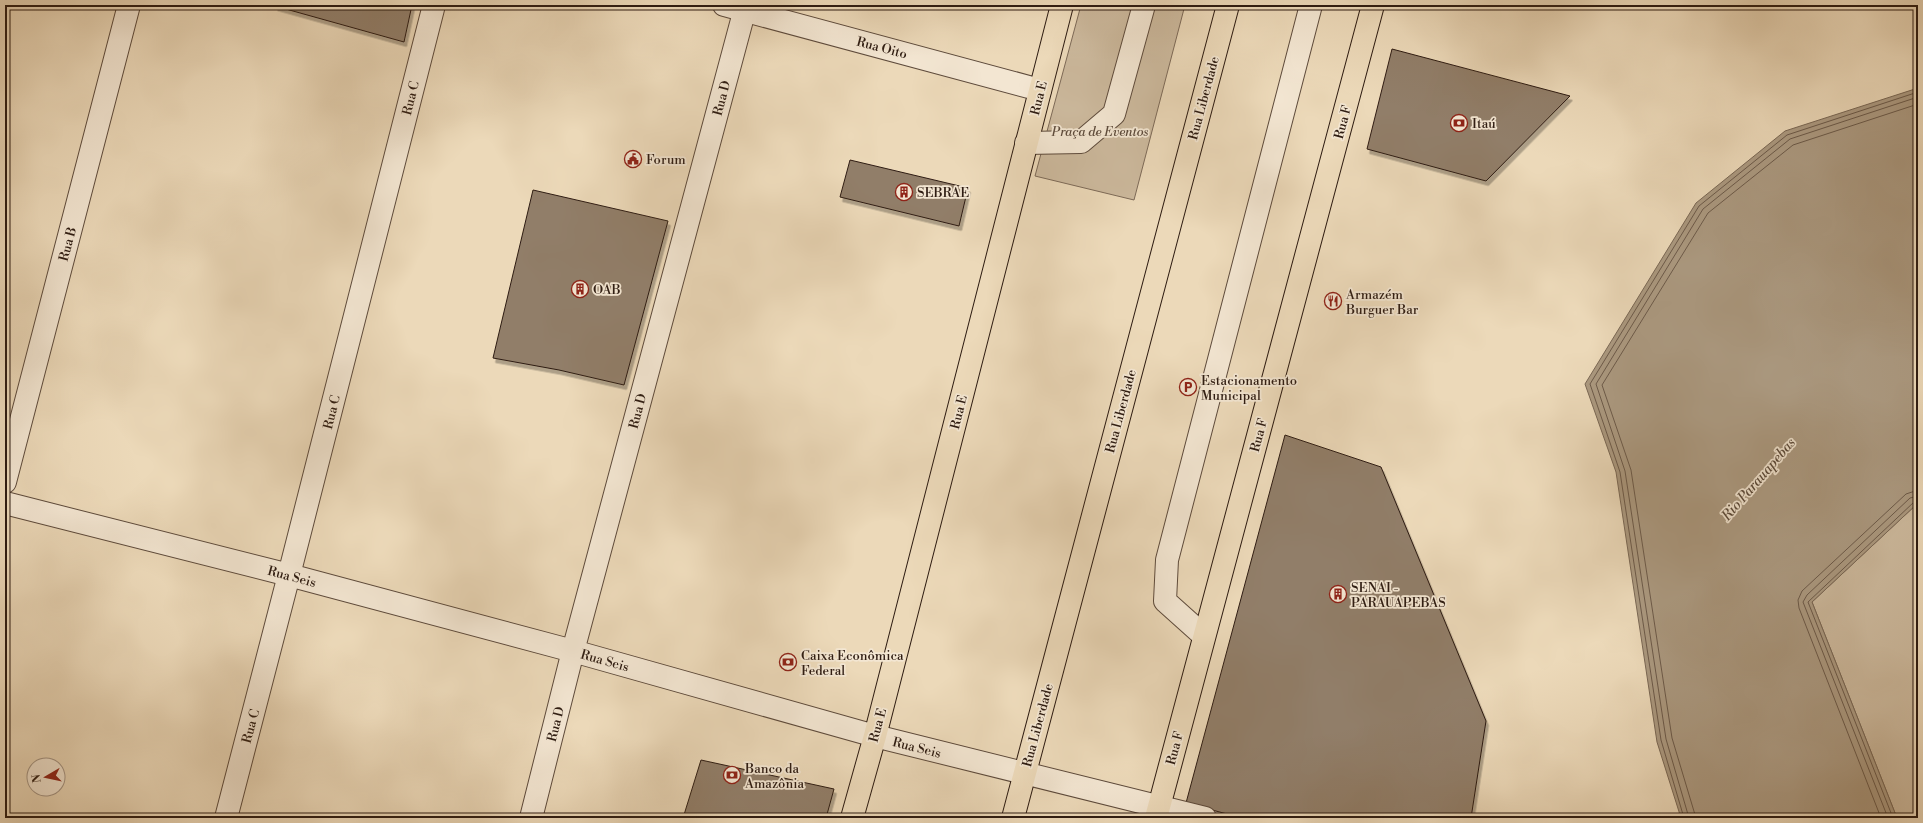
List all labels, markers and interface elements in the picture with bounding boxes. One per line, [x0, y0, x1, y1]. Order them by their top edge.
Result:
street label: Rua Oito [855, 34, 909, 62]
street label: Rua Liberdade [1185, 54, 1223, 142]
street label: Rua C [399, 79, 423, 117]
street label: Rua D [710, 79, 734, 118]
street label: Rua E [1027, 79, 1051, 117]
street label: Rua F [1331, 103, 1355, 141]
bank icon: Itaú [1449, 113, 1469, 133]
place label: Itaú [1472, 116, 1496, 132]
park label: Praça de Eventos [1051, 124, 1149, 140]
public building icon: Forum [623, 149, 643, 169]
place label: Forum [646, 152, 686, 168]
building icon: SEBRAE [894, 182, 914, 202]
place label: SEBRAE [917, 185, 969, 201]
street label: Rua B [56, 225, 80, 263]
building icon: OAB [570, 279, 590, 299]
place label: OAB [593, 282, 621, 298]
place label: Armazém Burguer Bar [1345, 287, 1419, 318]
restaurant icon: Armazém Burguer Bar [1323, 291, 1343, 311]
street label: Rua Liberdade [1102, 367, 1140, 455]
place label: Estacionamento Municipal [1201, 373, 1297, 404]
parking icon: Estacionamento Municipal [1178, 377, 1198, 397]
street label: Rua D [626, 392, 650, 431]
street label: Rua C [320, 393, 344, 431]
street label: Rua E [947, 393, 971, 431]
street label: Rua F [1247, 416, 1271, 454]
water label: Rio Parauapebas [1717, 435, 1800, 526]
street label: Rua Seis [266, 563, 318, 591]
place label: SENAI - PARAUAPEBAS [1351, 580, 1446, 611]
building icon: SENAI - PARAUAPEBAS [1328, 584, 1348, 604]
street label: Rua Seis [579, 646, 631, 676]
place label: Caixa Econômica Federal [801, 648, 904, 679]
bank icon: Caixa Econômica Federal [778, 652, 798, 672]
street label: Rua Liberdade [1019, 681, 1057, 769]
street label: Rua D [544, 705, 568, 744]
street label: Rua E [866, 706, 890, 744]
street label: Rua C [239, 707, 263, 745]
street label: Rua F [1163, 729, 1187, 767]
street label: Rua Seis [891, 734, 943, 762]
north arrow [26, 757, 66, 797]
place label: Banco da Amazônia [744, 761, 804, 792]
bank icon: Banco da Amazônia [722, 765, 742, 785]
text: N [29, 773, 45, 784]

